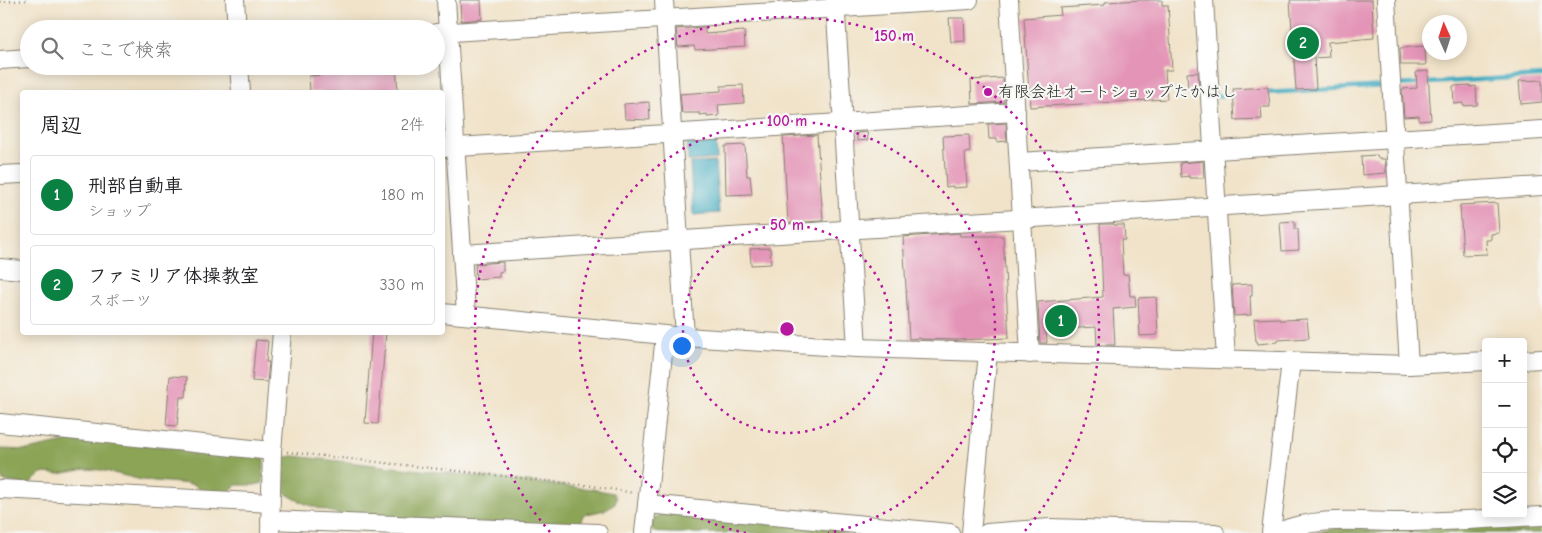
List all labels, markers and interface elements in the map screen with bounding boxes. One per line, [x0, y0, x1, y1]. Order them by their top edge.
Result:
north arrow [1422, 15, 1467, 60]
search box [20, 20, 445, 75]
pin: 2 [1287, 24, 1319, 62]
text: 150 m [874, 27, 914, 45]
icon: search [38, 34, 66, 62]
text: ここで検索 [78, 39, 173, 61]
place label: 有限会社オートショップたかはし [998, 83, 1237, 101]
marker: 有限会社オートショップたかはし [982, 86, 994, 98]
text: 100 m [767, 112, 807, 130]
text: 周辺 [40, 113, 82, 137]
text: 2件 [401, 116, 425, 134]
text: 刑部自動車 [88, 175, 183, 197]
text: 1 [54, 186, 60, 204]
text: 180 m [381, 186, 424, 204]
text: ショップ [88, 202, 151, 220]
text: 50 m [770, 216, 804, 234]
text: ファミリア体操教室 [88, 265, 259, 287]
text: 2 [53, 276, 61, 294]
text: 330 m [379, 276, 424, 294]
text: スポーツ [88, 292, 152, 310]
pin: 1 [1045, 302, 1077, 340]
centre of rings [778, 320, 796, 338]
your location [669, 333, 695, 359]
map controls [1482, 338, 1527, 518]
button: + [1482, 338, 1527, 383]
button: − [1482, 383, 1527, 428]
button: locate [1482, 428, 1527, 473]
button: layers [1482, 473, 1527, 518]

